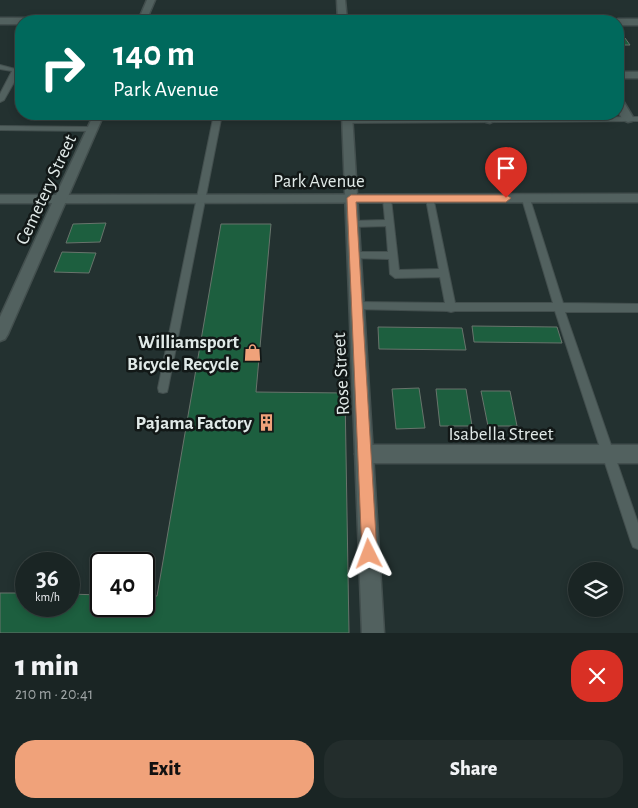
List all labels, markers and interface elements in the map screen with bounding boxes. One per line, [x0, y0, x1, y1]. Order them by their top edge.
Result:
icon: right [30, 35, 95, 100]
text: 140 m [113, 37, 195, 72]
text: Park Avenue [113, 78, 219, 100]
street label: Cemetery Street [13, 132, 80, 248]
pin [485, 147, 527, 198]
icon: arrive [492, 154, 520, 182]
street label: Park Avenue [273, 172, 365, 191]
street label: Rose Street [330, 332, 353, 416]
place label: Williamsport Bicycle Recycle [127, 333, 240, 374]
shop icon: Williamsport Bicycle Recycle [243, 342, 263, 362]
building icon: Pajama Factory [256, 412, 276, 432]
place label: Pajama Factory [136, 414, 252, 433]
street label: Isabella Street [448, 425, 554, 444]
position arrow [342, 527, 394, 579]
speed limit sign: 40 [90, 552, 155, 617]
map controls [568, 562, 623, 617]
button: layers [568, 562, 623, 617]
text: 36 [36, 566, 59, 591]
text: km/h [35, 591, 60, 603]
button: close [571, 650, 623, 702]
text: 1 min [15, 651, 79, 681]
text: 210 m · 20:41 [15, 686, 93, 702]
button: Exit [15, 740, 314, 798]
button: Share [324, 740, 623, 798]

